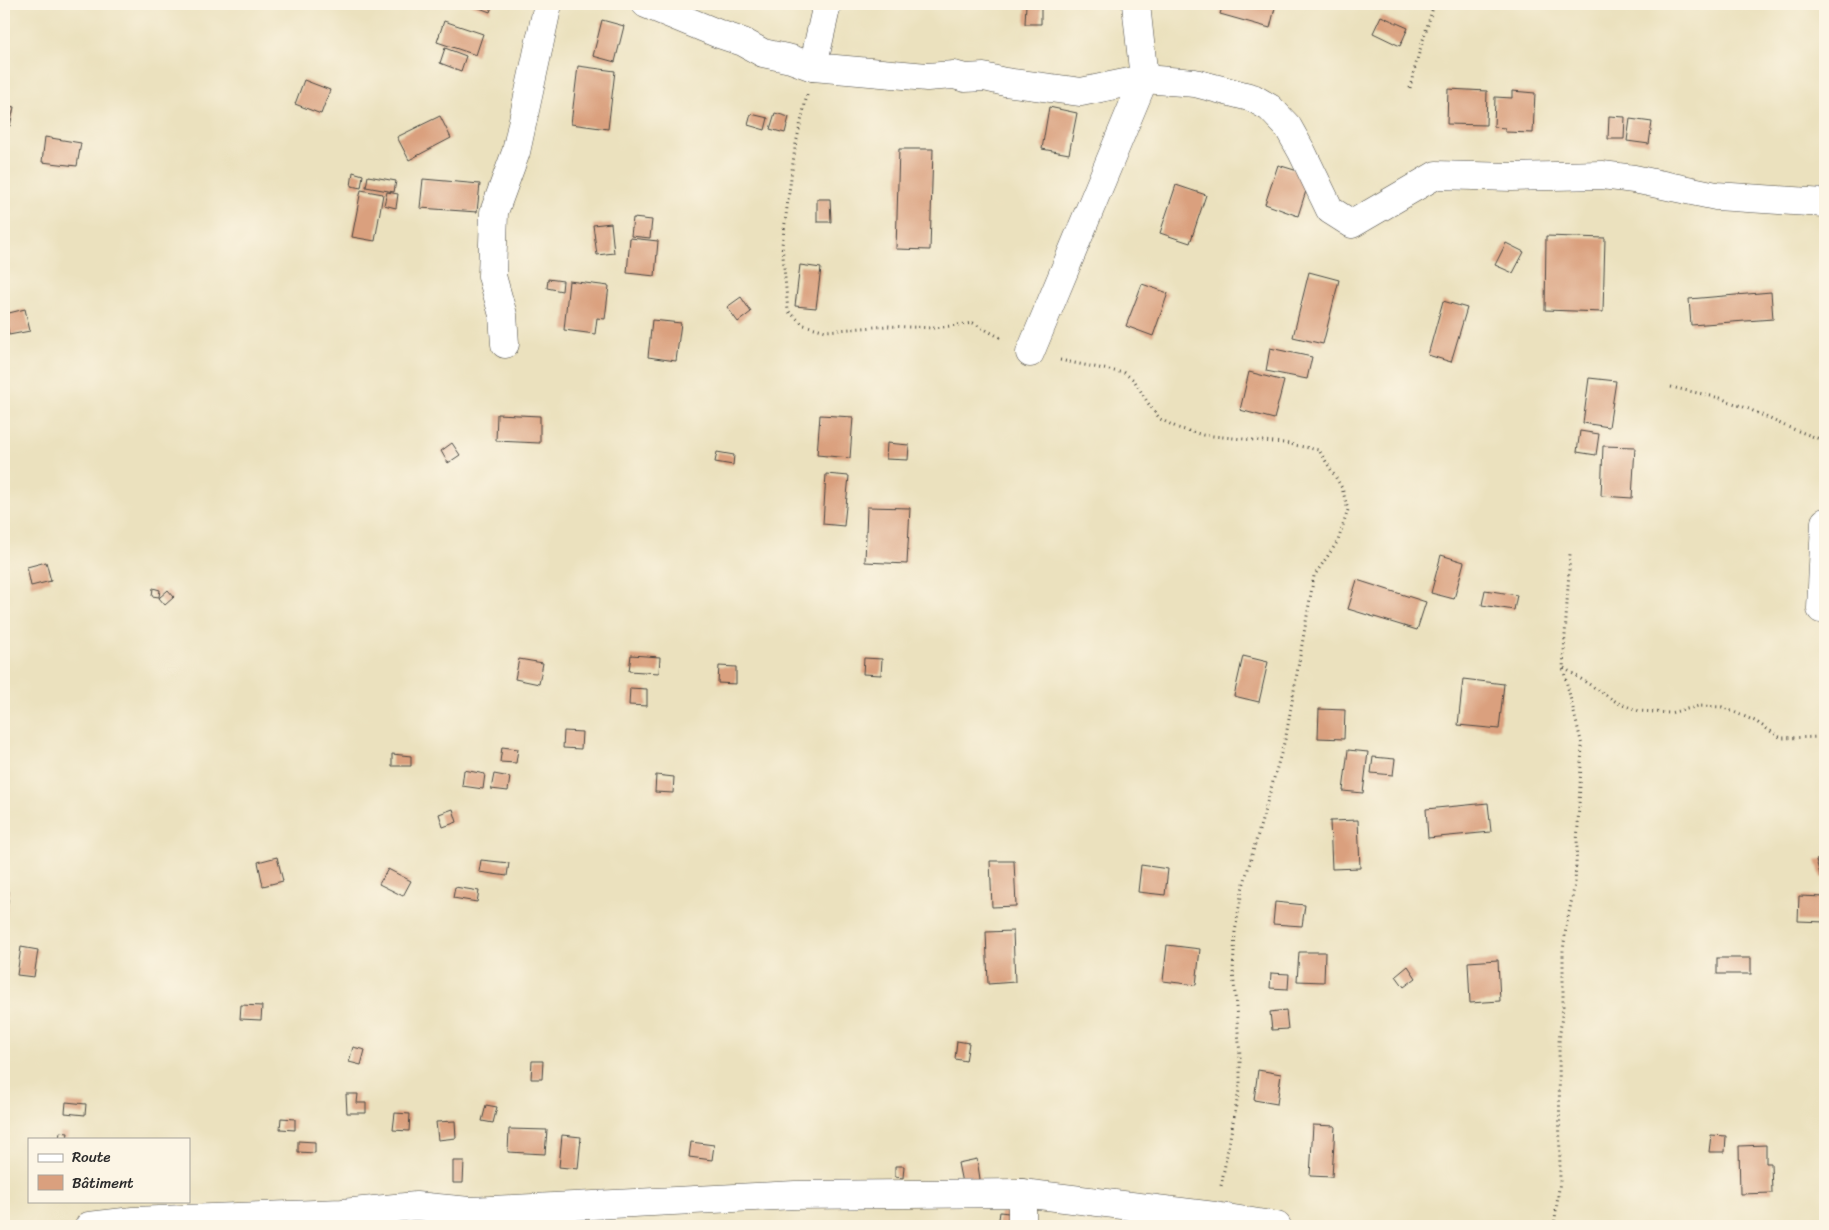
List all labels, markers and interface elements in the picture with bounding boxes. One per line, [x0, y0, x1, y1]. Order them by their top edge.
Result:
legend [28, 1138, 190, 1202]
text: Route [72, 1144, 111, 1170]
text: Bâtiment [72, 1170, 134, 1196]

